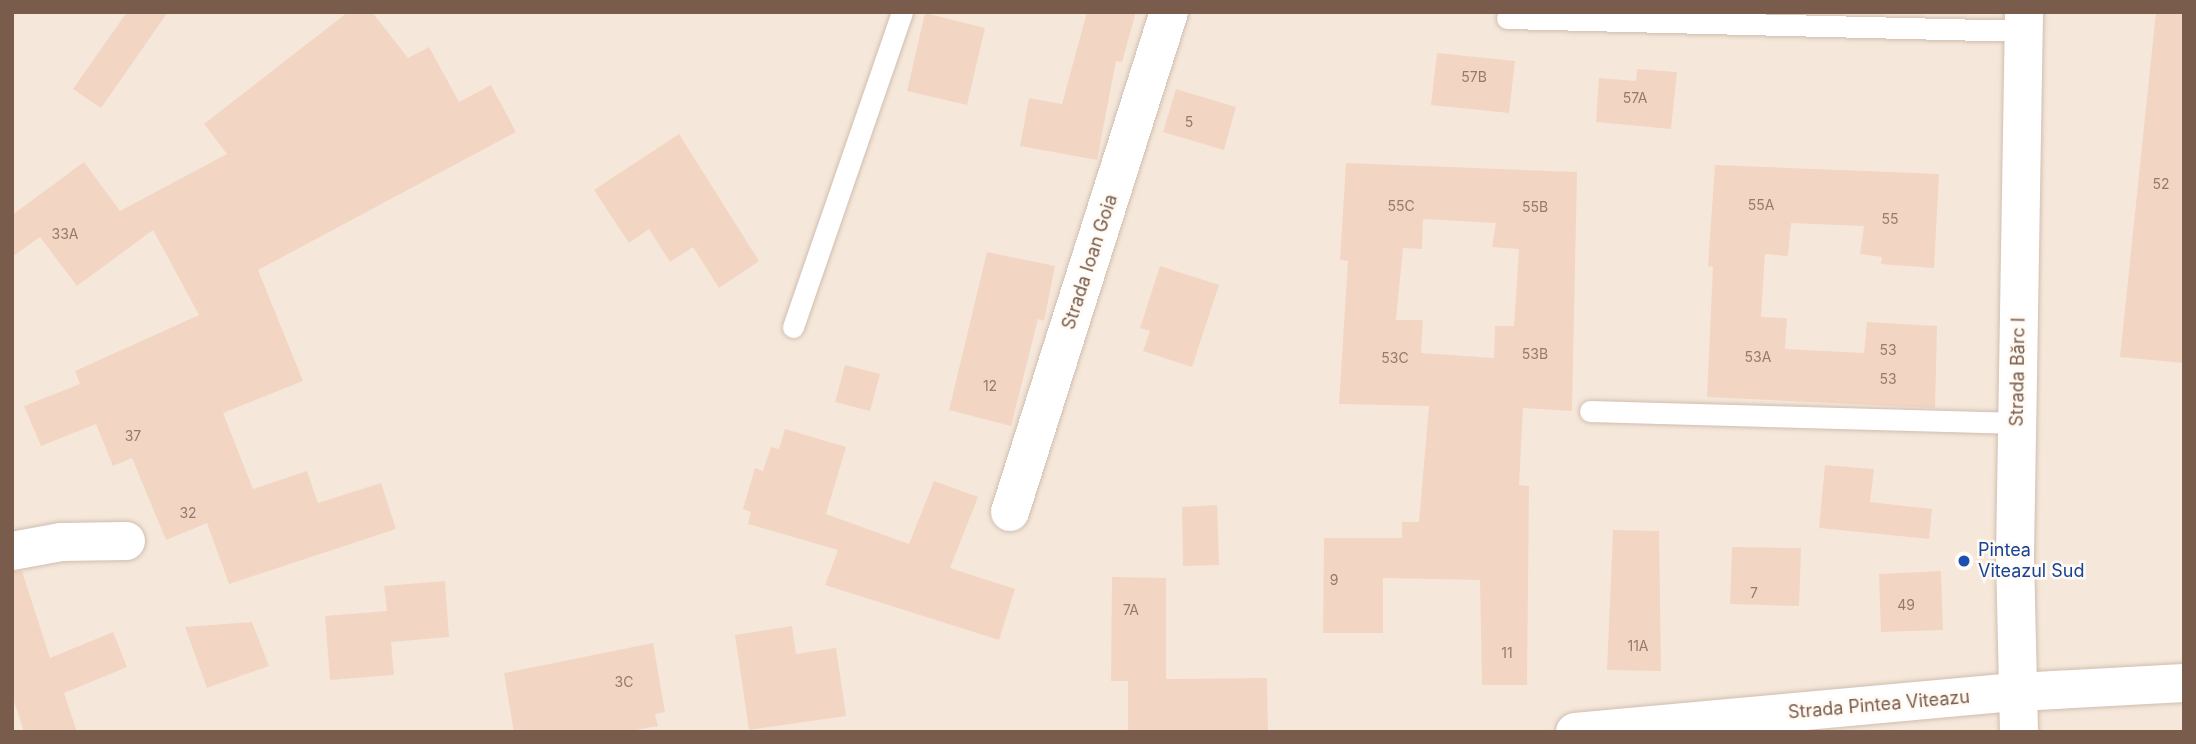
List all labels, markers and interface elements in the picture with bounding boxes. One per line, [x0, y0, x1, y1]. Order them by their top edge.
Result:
house number: 57B [1461, 69, 1487, 85]
house number: 57A [1623, 90, 1647, 106]
house number: 5 [1185, 114, 1193, 130]
house number: 52 [2152, 176, 2170, 192]
street label: Strada Ioan Goia [1058, 192, 1122, 332]
house number: 55A [1748, 197, 1774, 213]
house number: 55C [1387, 198, 1415, 214]
house number: 55B [1522, 199, 1548, 215]
house number: 55 [1881, 211, 1899, 227]
house number: 33A [52, 226, 78, 242]
street label: Strada Bărc I [2006, 317, 2030, 427]
house number: 53 [1879, 342, 1897, 358]
house number: 53B [1522, 346, 1548, 362]
house number: 53A [1745, 349, 1771, 365]
house number: 53C [1381, 350, 1409, 366]
house number: 53 [1879, 371, 1897, 387]
house number: 12 [983, 378, 997, 394]
house number: 37 [125, 428, 141, 444]
house number: 32 [179, 505, 197, 521]
place label: Pintea Viteazul Sud [1978, 540, 2084, 582]
marker: Pintea Viteazul Sud [1956, 553, 1972, 569]
house number: 9 [1330, 572, 1338, 588]
house number: 7 [1750, 585, 1758, 601]
house number: 49 [1897, 597, 1915, 613]
house number: 7A [1123, 602, 1139, 618]
house number: 11A [1627, 638, 1649, 654]
house number: 11 [1501, 645, 1513, 661]
house number: 3C [615, 674, 633, 690]
street label: Strada Pintea Viteazu [1787, 686, 1971, 724]

